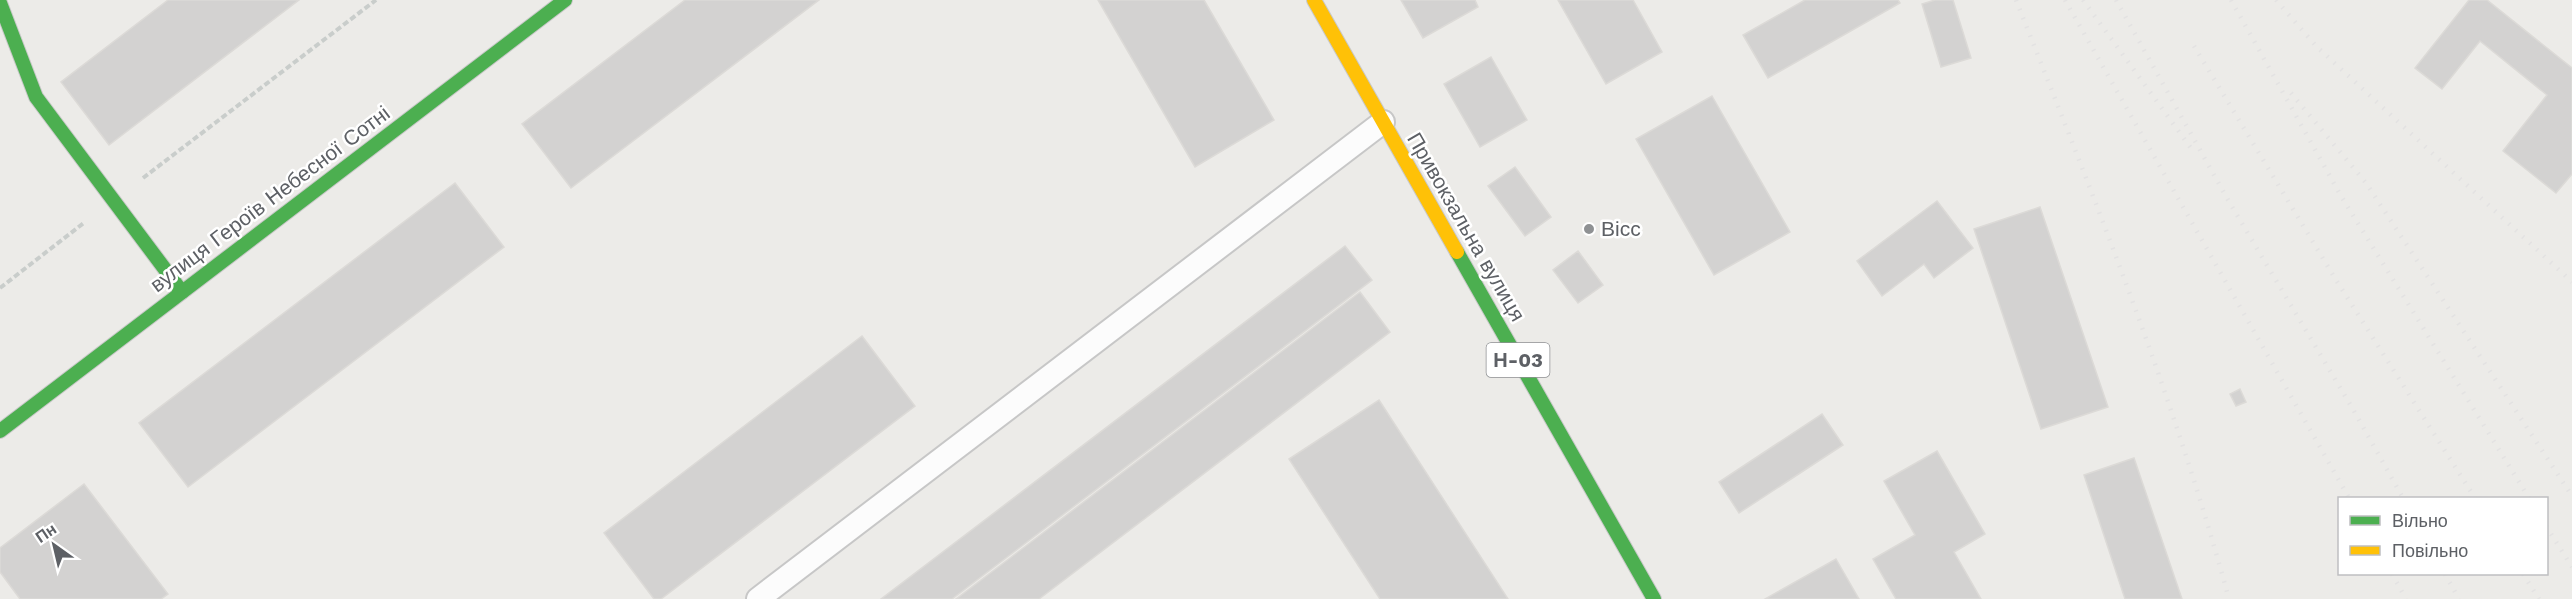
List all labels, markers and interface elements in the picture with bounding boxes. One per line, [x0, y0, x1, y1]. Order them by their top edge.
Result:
street label: вулиця Героїв Небесної Сотні [145, 100, 394, 297]
street label: Привокзальна вулиця [1402, 128, 1531, 325]
place label: Вісс [1601, 216, 1641, 241]
marker: Вісс [1582, 222, 1596, 236]
road number: Н-03 [1486, 343, 1550, 377]
legend [2338, 497, 2548, 575]
text: Вільно [2392, 510, 2448, 531]
north arrow [24, 515, 84, 575]
text: Пн [32, 519, 60, 547]
text: Повільно [2392, 540, 2468, 561]

